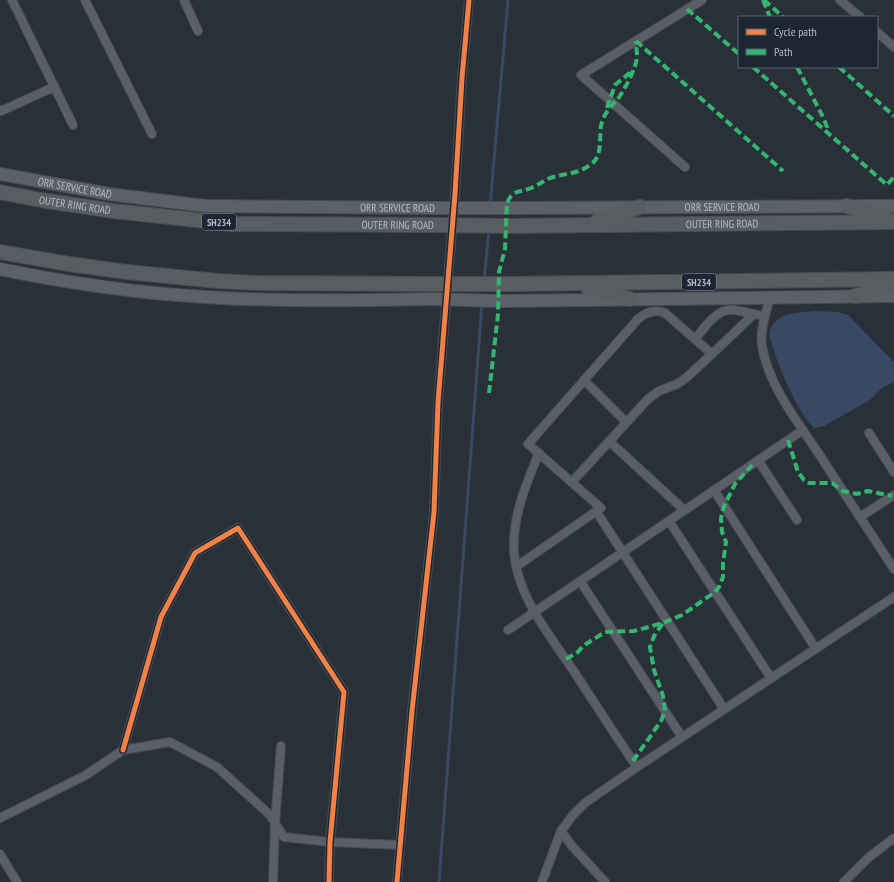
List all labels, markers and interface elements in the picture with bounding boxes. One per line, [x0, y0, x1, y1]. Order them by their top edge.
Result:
legend [738, 16, 878, 68]
text: Cycle path [774, 24, 817, 39]
text: Path [774, 44, 792, 59]
street label: ORR SERVICE ROAD [37, 174, 113, 201]
street label: OUTER RING ROAD [38, 193, 112, 217]
street label: ORR SERVICE ROAD [360, 200, 435, 215]
street label: ORR SERVICE ROAD [685, 200, 760, 214]
road number: SH234 [202, 214, 236, 230]
street label: OUTER RING ROAD [686, 216, 758, 231]
street label: OUTER RING ROAD [361, 218, 434, 232]
road number: SH234 [682, 274, 716, 290]

